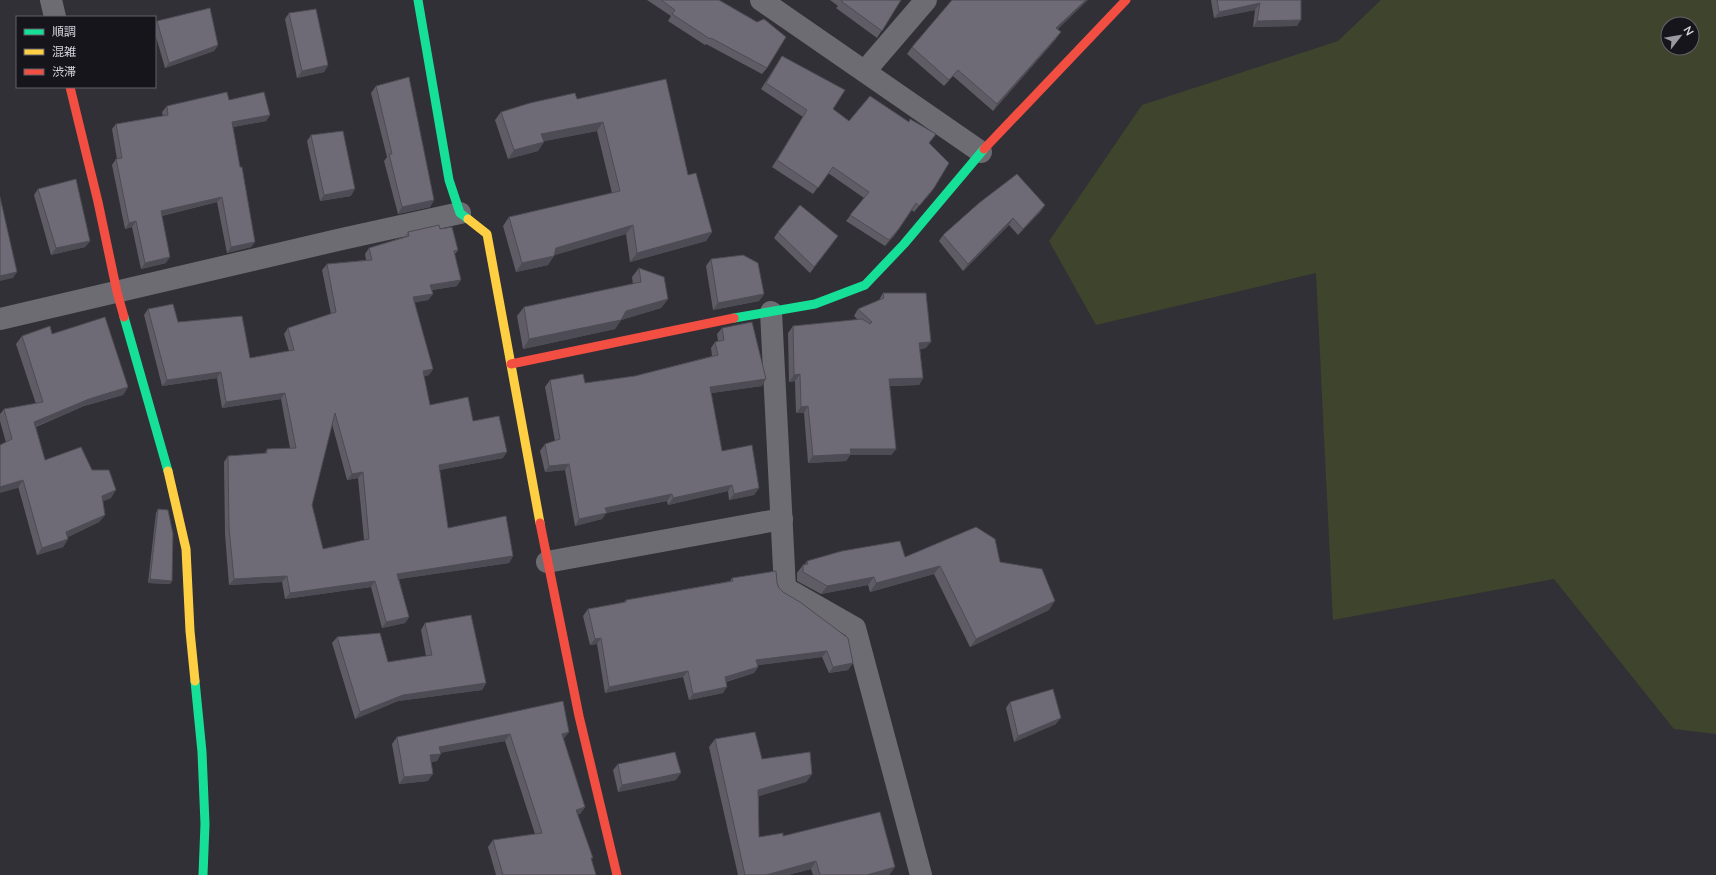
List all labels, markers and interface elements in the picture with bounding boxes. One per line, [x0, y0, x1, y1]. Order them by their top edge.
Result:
legend [16, 16, 156, 88]
north arrow [1660, 16, 1700, 56]
text: 順調 [52, 24, 76, 39]
text: N [1681, 24, 1697, 38]
text: 混雑 [52, 44, 76, 59]
text: 渋滞 [52, 64, 76, 79]

